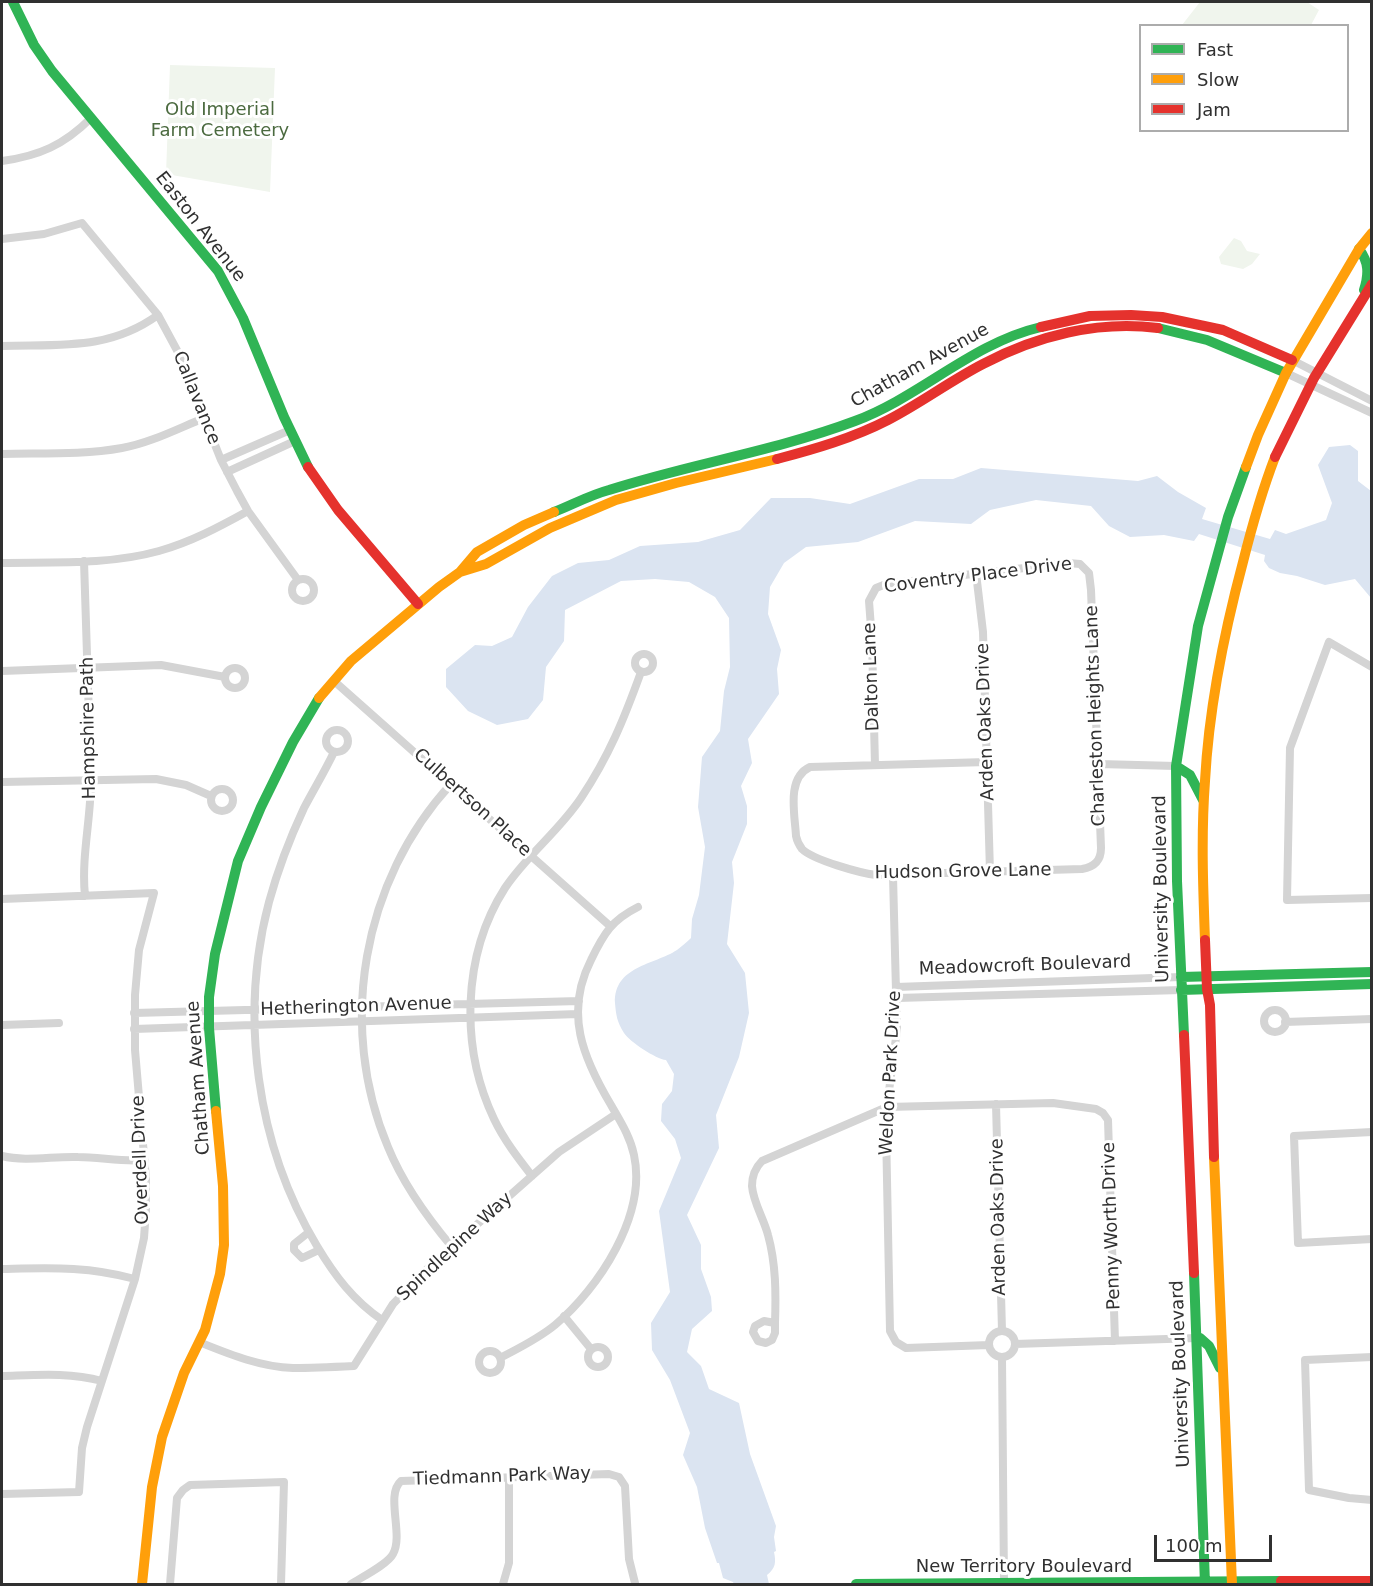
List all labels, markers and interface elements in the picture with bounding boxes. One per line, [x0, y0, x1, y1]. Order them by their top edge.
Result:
legend [1139, 24, 1349, 132]
text: Fast [1197, 39, 1233, 60]
text: Slow [1197, 69, 1239, 90]
park label: Old Imperial Farm Cemetery [151, 99, 289, 142]
text: Jam [1197, 99, 1231, 120]
street label: Easton Avenue [150, 168, 250, 286]
street label: Chatham Avenue [847, 319, 993, 413]
street label: Callavance [168, 348, 224, 448]
street label: Coventry Place Drive [883, 554, 1073, 598]
street label: Charleston Heights Lane [1081, 605, 1111, 827]
street label: Dalton Lane [859, 622, 885, 732]
street label: Arden Oaks Drive [972, 643, 1000, 801]
street label: Hampshire Path [77, 656, 101, 800]
street label: Culbertson Place [409, 744, 535, 862]
street label: University Boulevard [1150, 795, 1174, 983]
street label: Hudson Grove Lane [874, 860, 1052, 884]
street label: Meadowcroft Boulevard [918, 951, 1132, 981]
street label: Weldon Park Drive [876, 990, 906, 1156]
street label: Hetherington Avenue [260, 993, 452, 1021]
street label: Chatham Avenue [183, 1000, 215, 1156]
street label: Overdell Drive [128, 1095, 154, 1225]
street label: Arden Oaks Drive [987, 1138, 1011, 1296]
street label: Penny Worth Drive [1098, 1142, 1126, 1310]
street label: Spindlepine Way [393, 1188, 517, 1306]
street label: University Boulevard [1167, 1280, 1195, 1468]
street label: Tiedmann Park Way [413, 1463, 591, 1491]
scale bar [1157, 1523, 1276, 1561]
text: 100 m [1165, 1535, 1223, 1556]
street label: New Territory Boulevard [916, 1556, 1132, 1578]

